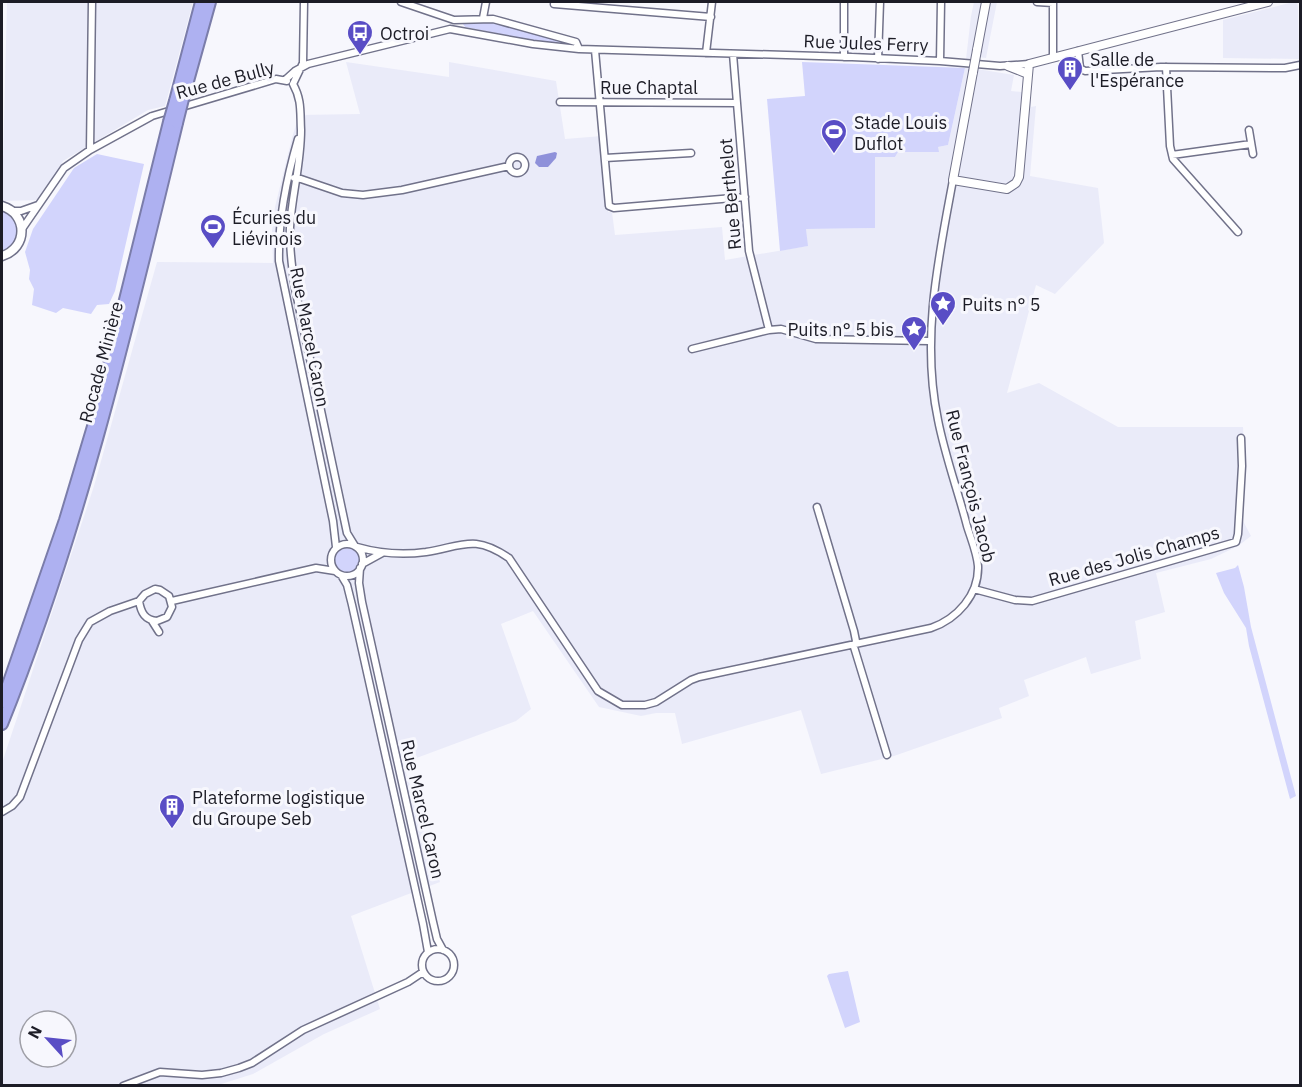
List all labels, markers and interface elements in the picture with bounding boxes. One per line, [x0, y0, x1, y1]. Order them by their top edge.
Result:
bus stop icon: Octroi [345, 18, 375, 56]
place label: Octroi [380, 22, 429, 45]
street label: Rue Jules Ferry [803, 29, 929, 57]
place label: Salle de l'Espérance [1090, 48, 1184, 92]
building icon: Salle de l'Espérance [1055, 54, 1085, 92]
street label: Rue de Bully [173, 56, 277, 104]
street label: Rue Chaptal [600, 76, 698, 99]
place label: Stade Louis Duflot [854, 111, 947, 155]
sports icon: Stade Louis Duflot [819, 117, 849, 155]
street label: Rue Berthelot [714, 137, 746, 251]
place label: Écuries du Liévinois [232, 206, 316, 250]
sports icon: Écuries du Liévinois [198, 212, 228, 250]
street label: Rue Marcel Caron [285, 265, 335, 409]
place icon: Puits n° 5 [928, 289, 958, 327]
place label: Puits n° 5 [962, 293, 1041, 316]
street label: Rocade Minière [74, 299, 128, 425]
place icon: Puits n° 5 bis [899, 314, 929, 352]
place label: Puits n° 5 bis [787, 318, 894, 341]
street label: Rue François Jacob [941, 407, 1001, 565]
street label: Rue des Jolis Champs [1046, 521, 1222, 591]
street label: Rue Marcel Caron [396, 737, 450, 881]
place label: Plateforme logistique du Groupe Seb [192, 786, 365, 830]
building icon: Plateforme logistique du Groupe Seb [157, 792, 187, 830]
north arrow [18, 1009, 78, 1069]
text: N [23, 1022, 46, 1042]

